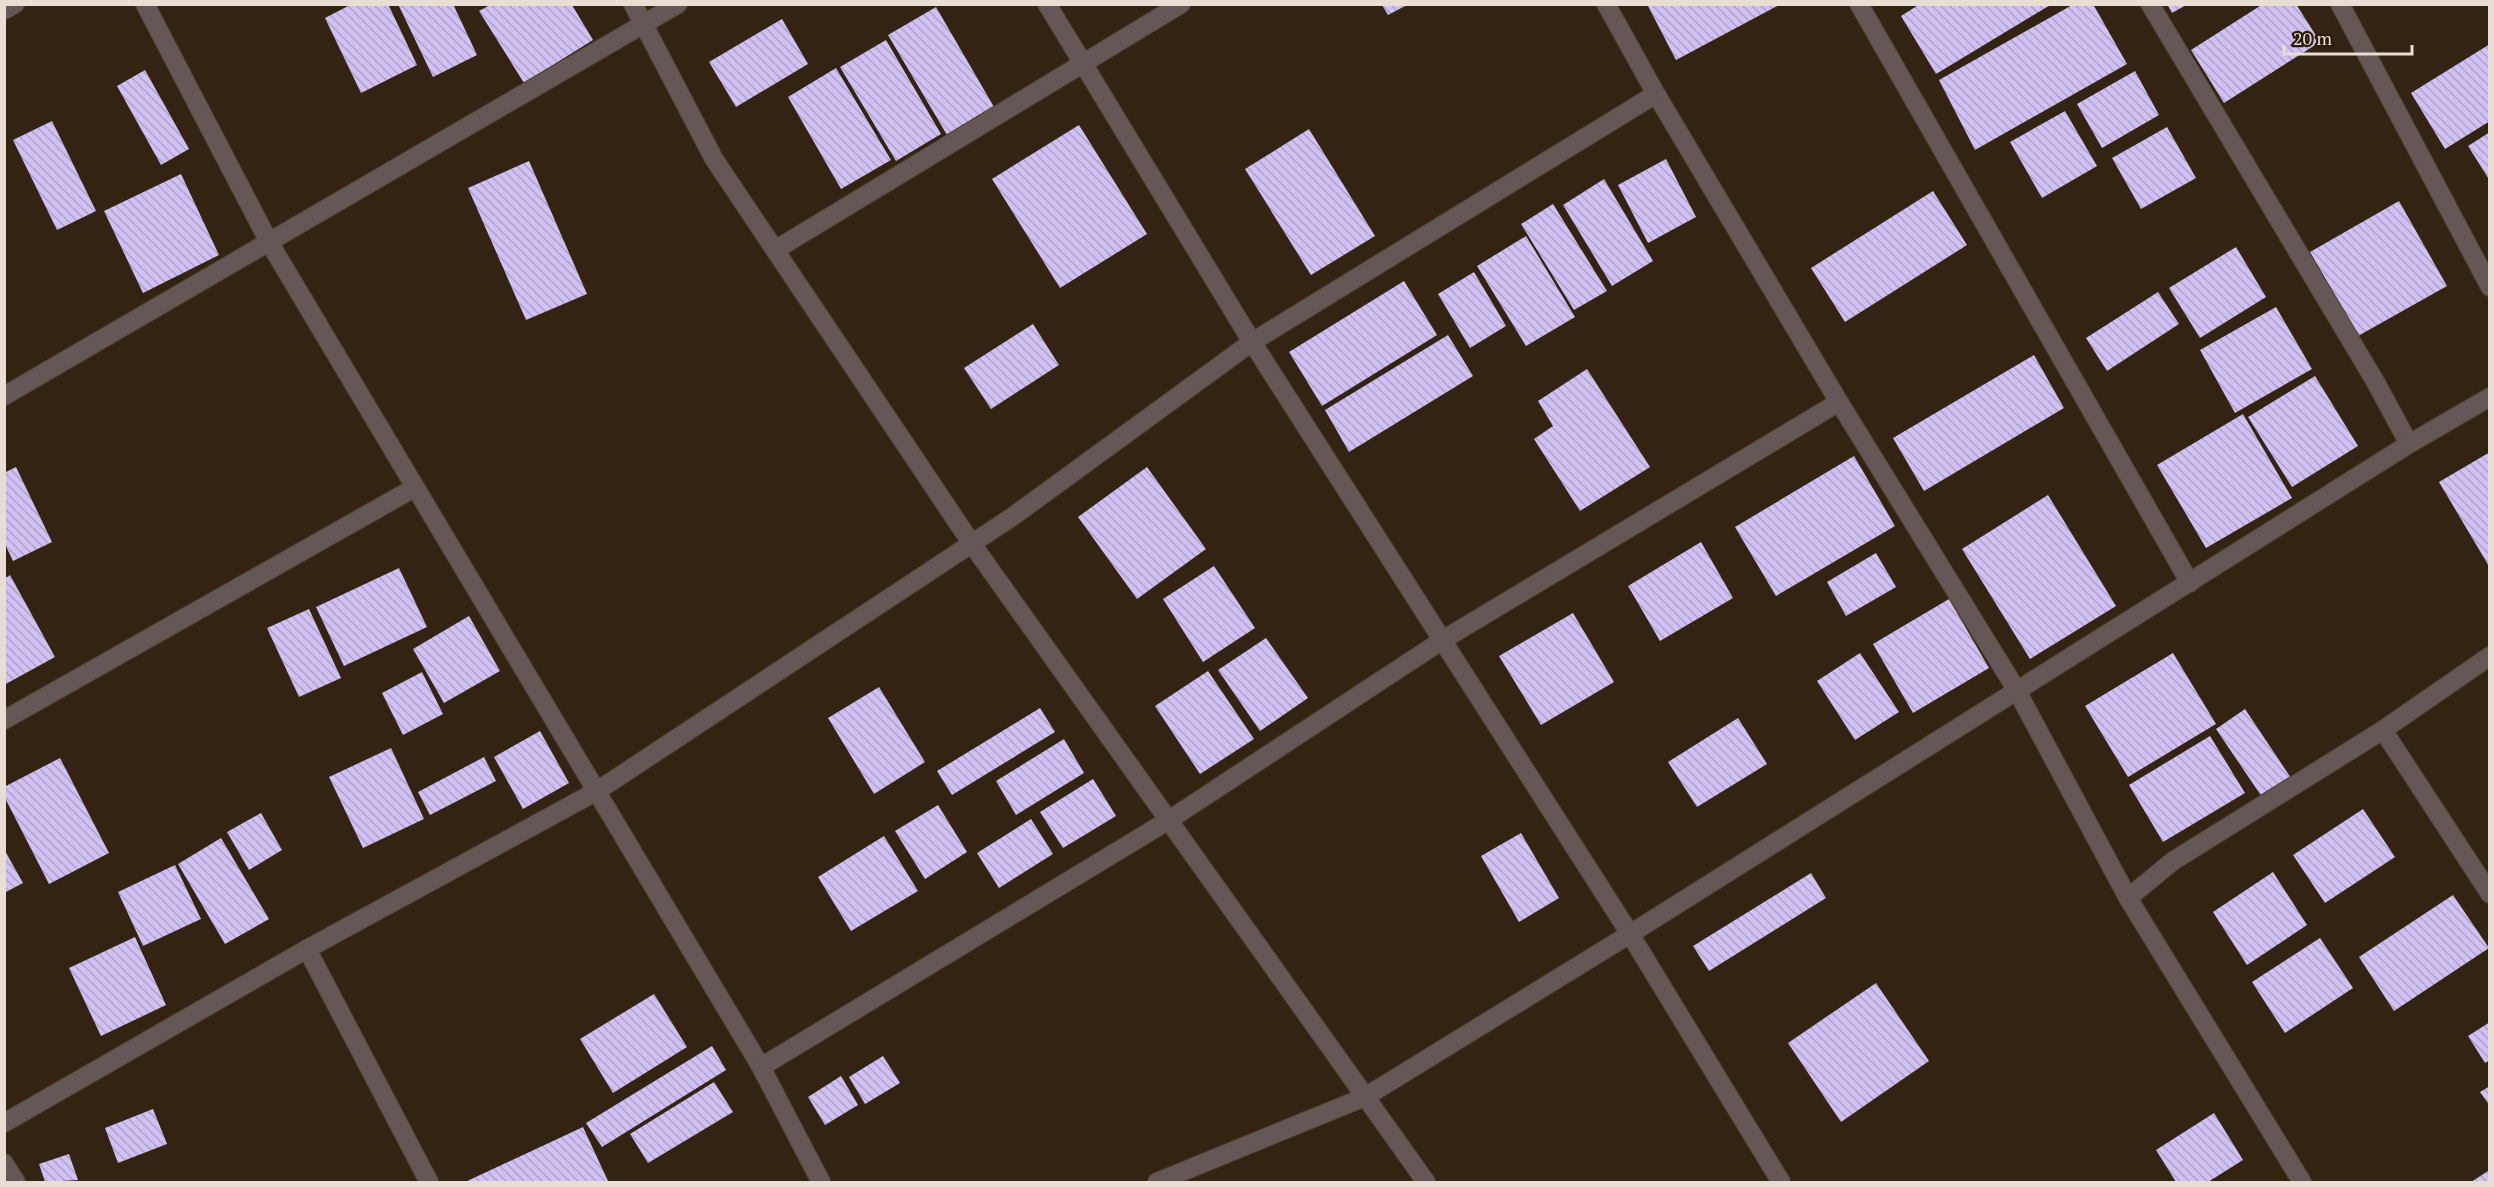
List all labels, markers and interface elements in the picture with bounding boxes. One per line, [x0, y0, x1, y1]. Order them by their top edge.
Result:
scale bar [2284, 18, 2412, 56]
text: 20 m [2293, 26, 2333, 50]

